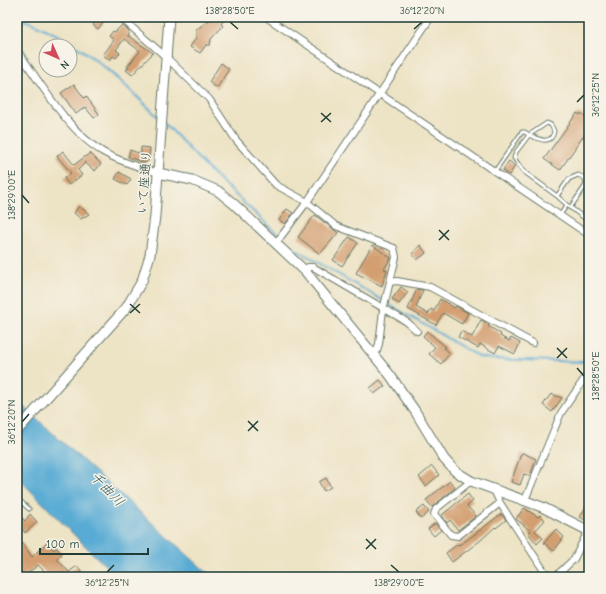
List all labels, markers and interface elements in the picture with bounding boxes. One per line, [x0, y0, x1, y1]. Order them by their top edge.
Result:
text: 138°28'50"E [205, 5, 255, 17]
text: 36°12'20"N [400, 5, 444, 17]
north arrow [38, 38, 78, 78]
text: N [58, 58, 72, 72]
text: 36°12'25"N [590, 73, 602, 117]
street label: いて座通り [134, 149, 154, 215]
text: 138°29'00"E [6, 170, 18, 220]
text: 138°28'50"E [590, 351, 602, 401]
text: 36°12'20"N [6, 400, 18, 444]
water label: 千曲川 [86, 468, 128, 510]
scale bar [40, 530, 148, 556]
text: 100 m [46, 537, 79, 551]
text: 36°12'25"N [85, 577, 129, 589]
text: 138°29'00"E [374, 577, 424, 589]

